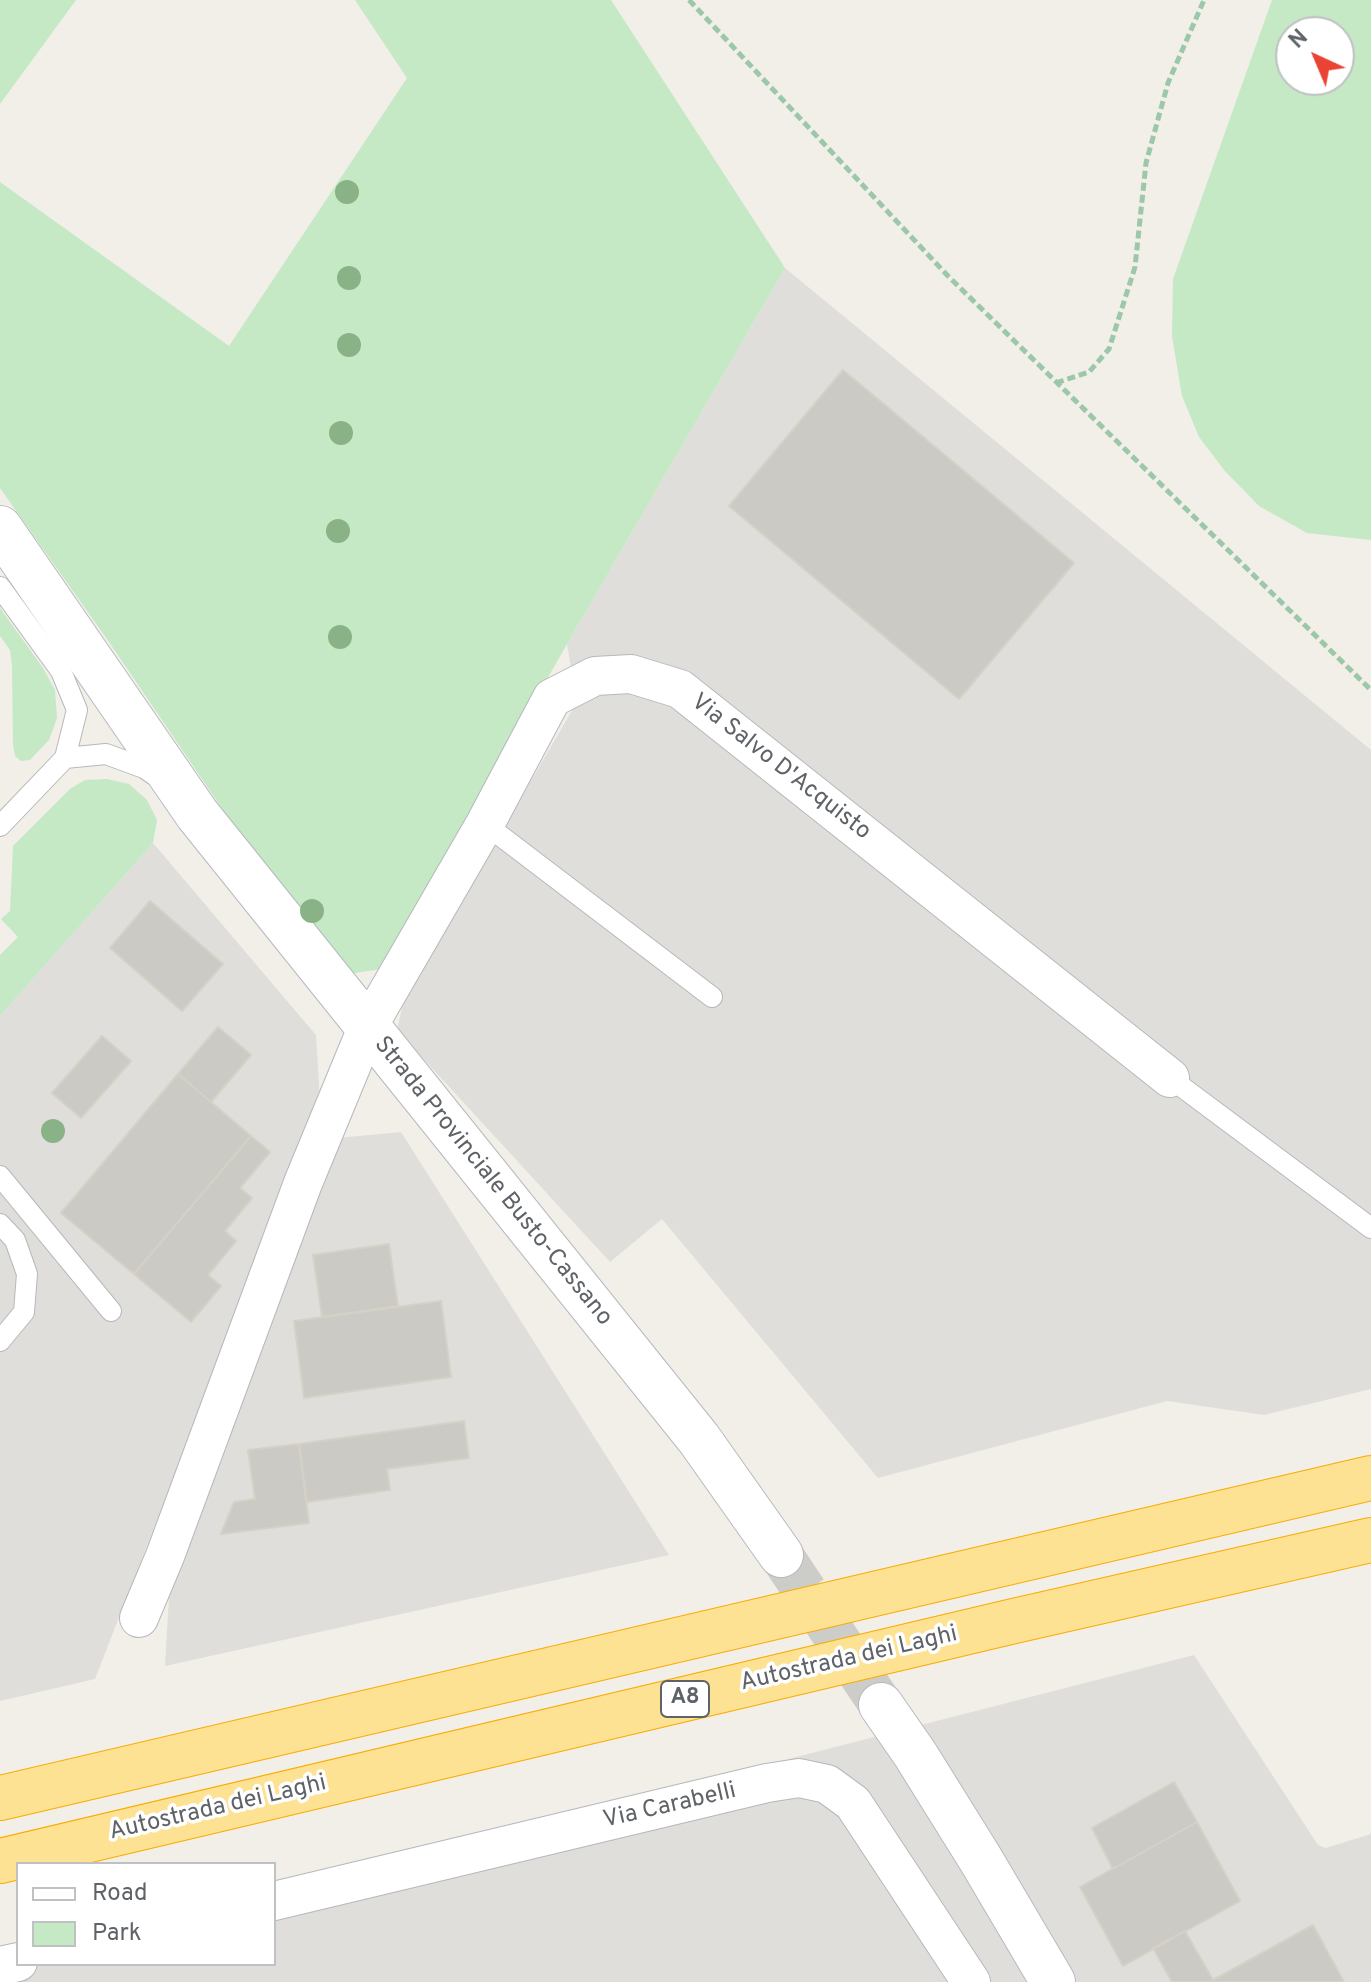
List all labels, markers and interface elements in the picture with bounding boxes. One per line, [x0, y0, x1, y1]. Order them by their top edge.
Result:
north arrow [1275, 16, 1355, 96]
text: N [1284, 25, 1314, 55]
street label: Via Salvo D'Acquisto [684, 689, 876, 847]
street label: Strada Provinciale Busto-Cassano [366, 1032, 618, 1332]
street label: Autostrada dei Laghi [738, 1621, 960, 1699]
road number: A8 [661, 1681, 709, 1717]
street label: Autostrada dei Laghi [107, 1770, 329, 1848]
street label: Via Carabelli [601, 1778, 739, 1836]
legend [16, 1862, 276, 1966]
text: Road [92, 1879, 148, 1909]
text: Park [92, 1919, 142, 1949]

